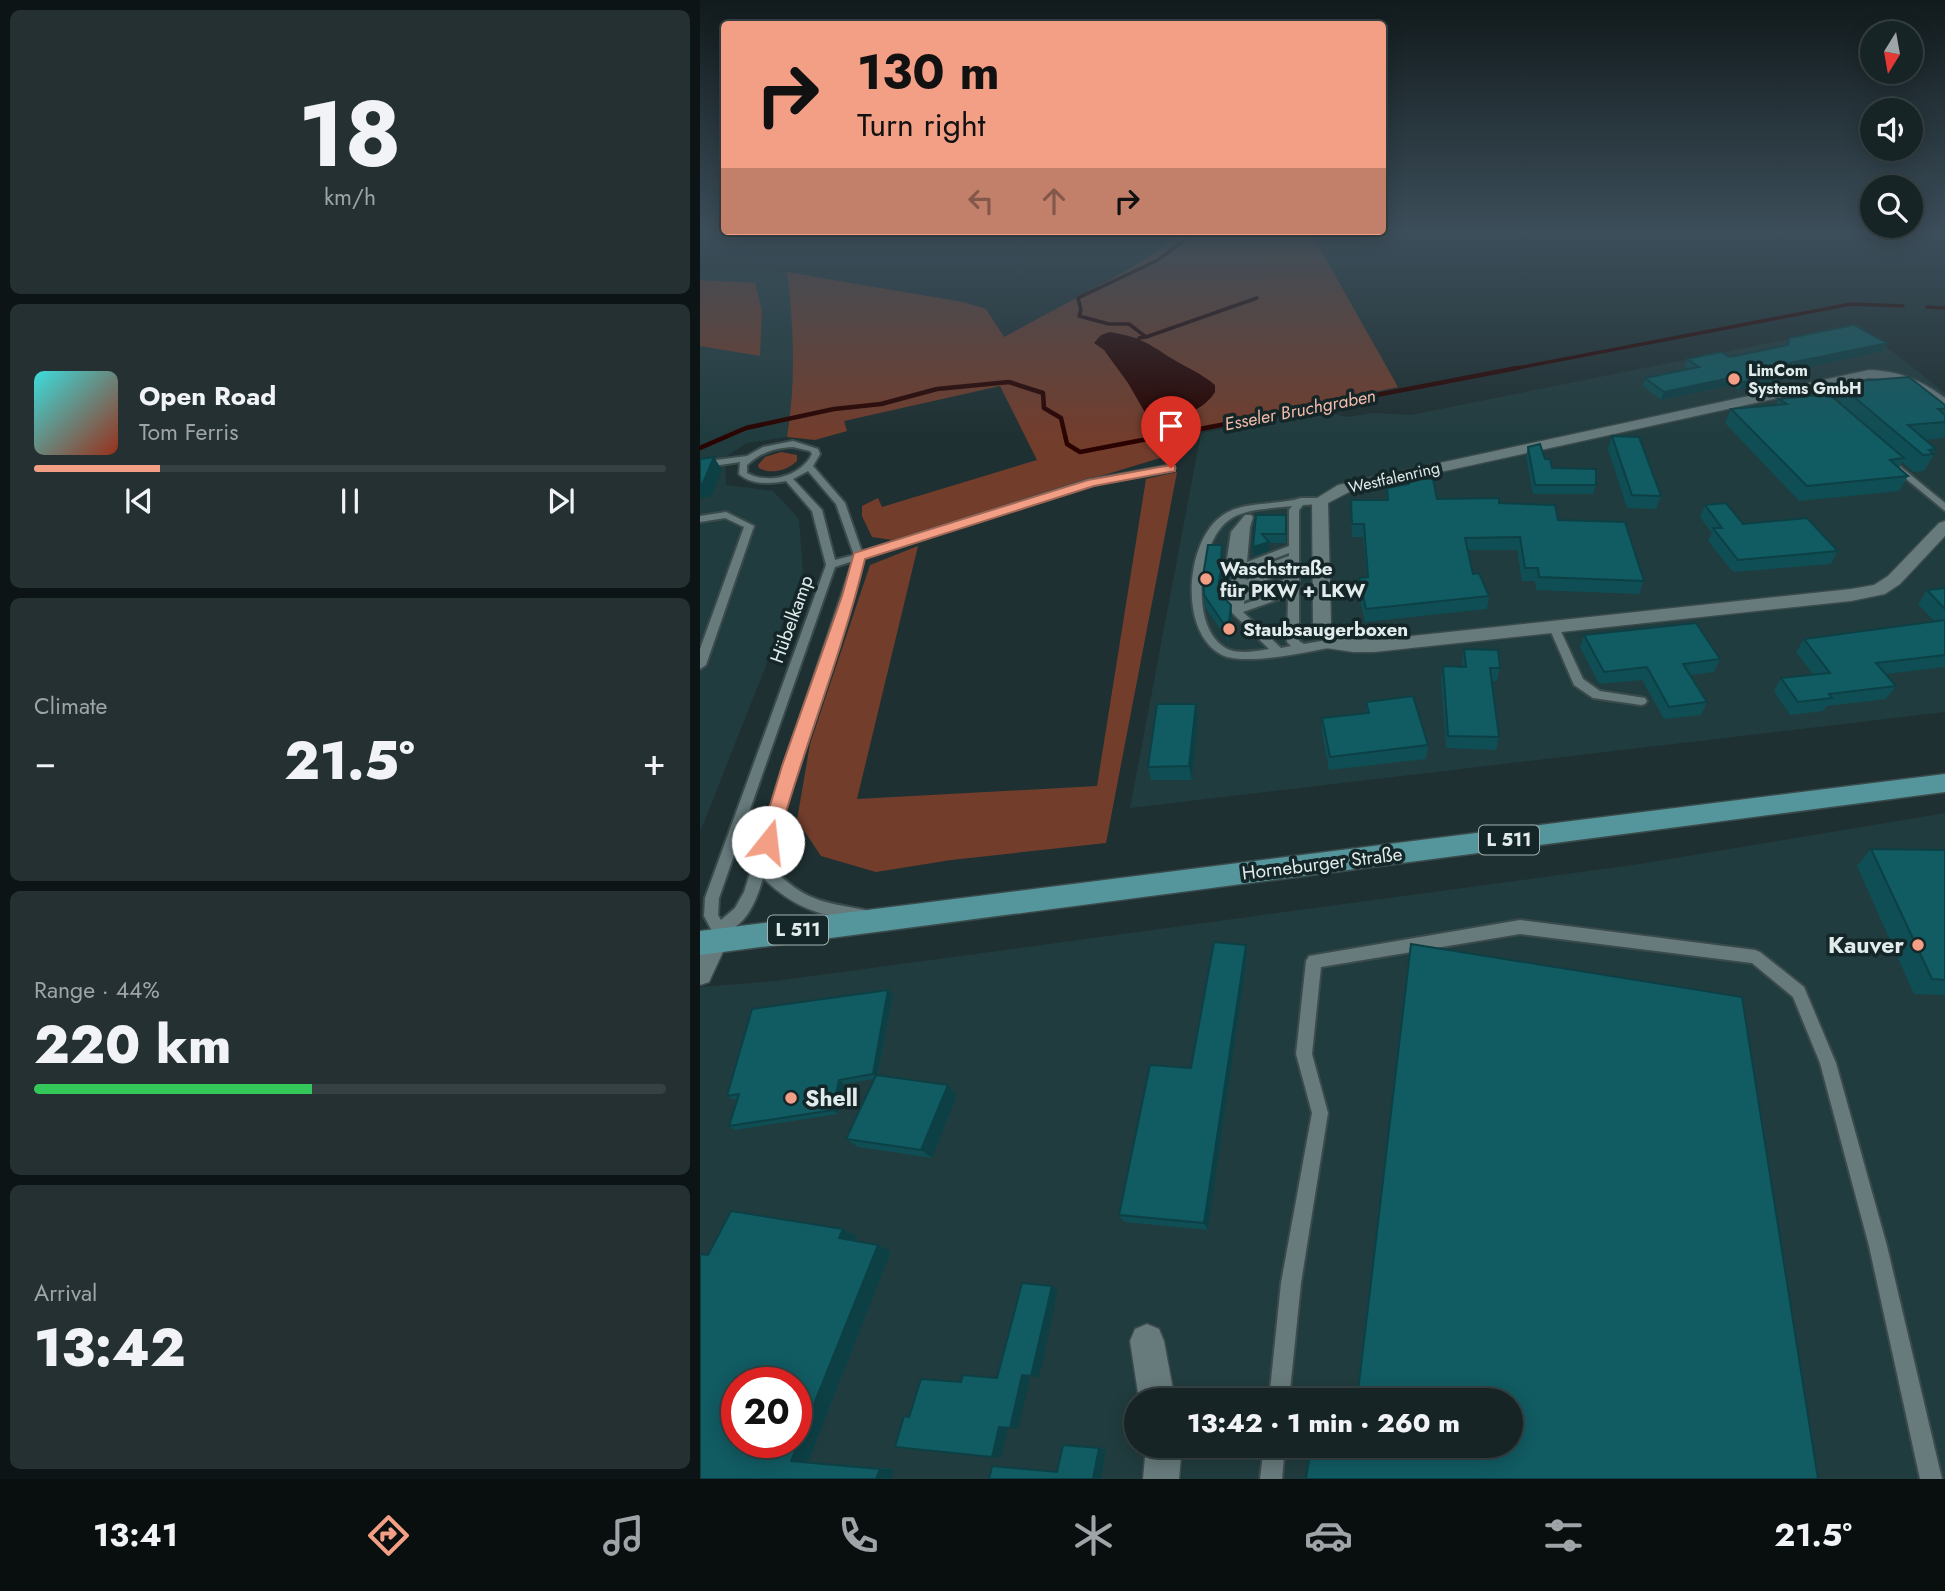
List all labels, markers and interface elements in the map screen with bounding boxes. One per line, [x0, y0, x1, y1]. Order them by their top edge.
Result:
north arrow [1860, 21, 1923, 84]
map controls [1860, 21, 1923, 238]
text: 130 m [857, 37, 1000, 107]
icon: right [742, 49, 833, 140]
text: 18 [298, 69, 402, 200]
button: sound [1860, 98, 1923, 161]
text: Turn right [857, 102, 986, 148]
button: search [1860, 175, 1923, 238]
text: km/h [324, 180, 376, 214]
icon: left [962, 182, 1000, 220]
icon: ahead [1035, 182, 1073, 220]
icon: right [1108, 182, 1146, 220]
place label: LimCom Systems GmbH [1748, 359, 1862, 400]
marker: LimCom Systems GmbH [1726, 371, 1742, 387]
text: Open Road [139, 377, 276, 415]
water label: Esseler Bruchgraben [1222, 383, 1378, 437]
pin [1141, 396, 1201, 468]
icon: arrive [1152, 407, 1190, 445]
text: Tom Ferris [139, 415, 238, 449]
street label: Westfalenring [1346, 456, 1442, 499]
icon: previous [120, 482, 158, 520]
icon: pause [331, 482, 369, 520]
icon: next [542, 482, 580, 520]
place label: Waschstraße für PKW + LKW [1220, 555, 1366, 604]
street label: Hübelkamp [763, 571, 820, 667]
marker: Waschstraße für PKW + LKW [1198, 571, 1214, 587]
place label: Staubsaugerboxen [1243, 616, 1408, 643]
marker: Staubsaugerboxen [1221, 621, 1237, 637]
text: Climate [34, 689, 107, 723]
text: 21.5° [284, 723, 415, 799]
text: − [34, 734, 56, 789]
text: + [643, 734, 666, 789]
position arrow [731, 805, 805, 879]
road number: L 511 [1479, 826, 1539, 854]
street label: Horneburger Straße [1240, 840, 1404, 887]
road number: L 511 [768, 916, 828, 945]
place label: Kauver [1828, 928, 1905, 962]
marker: Kauver [1910, 937, 1926, 953]
text: Range · 44% [34, 973, 160, 1007]
text: 220 km [34, 1007, 231, 1083]
place label: Shell [805, 1081, 858, 1115]
marker: Shell [783, 1090, 799, 1106]
text: Arrival [34, 1276, 97, 1310]
text: 13:42 [34, 1310, 185, 1386]
speed limit sign: 20 [721, 1367, 812, 1458]
text: 13:42 · 1 min · 260 m [1187, 1404, 1460, 1442]
icon: directions [364, 1511, 413, 1560]
icon: music [599, 1511, 648, 1560]
icon: phone [834, 1511, 883, 1560]
icon: climate [1069, 1511, 1118, 1560]
icon: car [1304, 1511, 1353, 1560]
icon: filters [1539, 1511, 1588, 1560]
text: 13:41 [93, 1512, 178, 1558]
text: 21.5° [1774, 1512, 1852, 1558]

